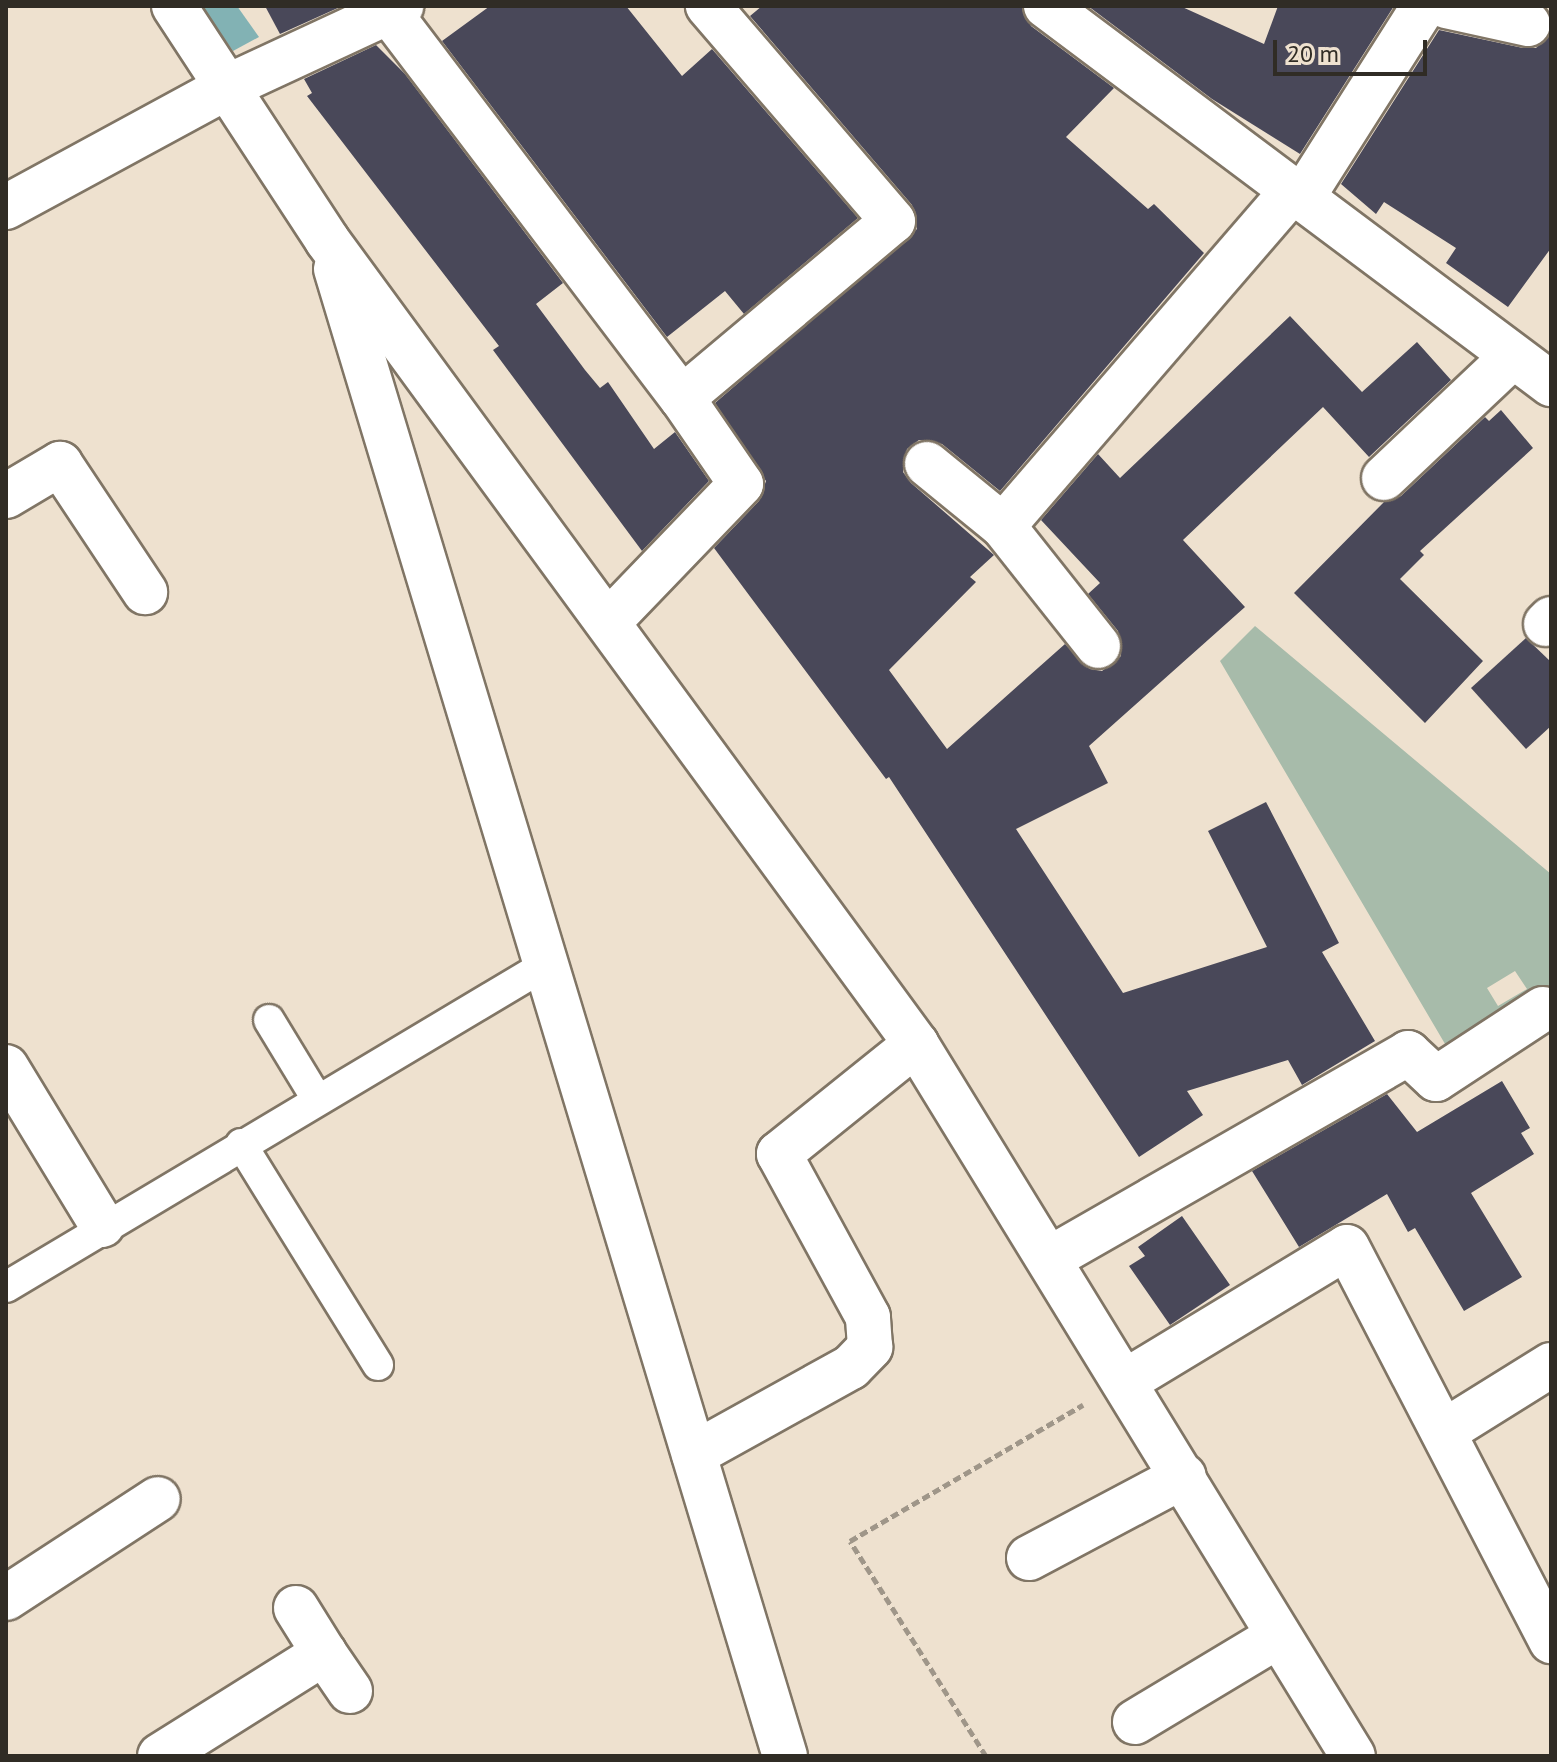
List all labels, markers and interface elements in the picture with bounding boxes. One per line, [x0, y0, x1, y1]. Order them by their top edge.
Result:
scale bar [1277, 24, 1431, 74]
text: 20 m [1287, 38, 1339, 69]

